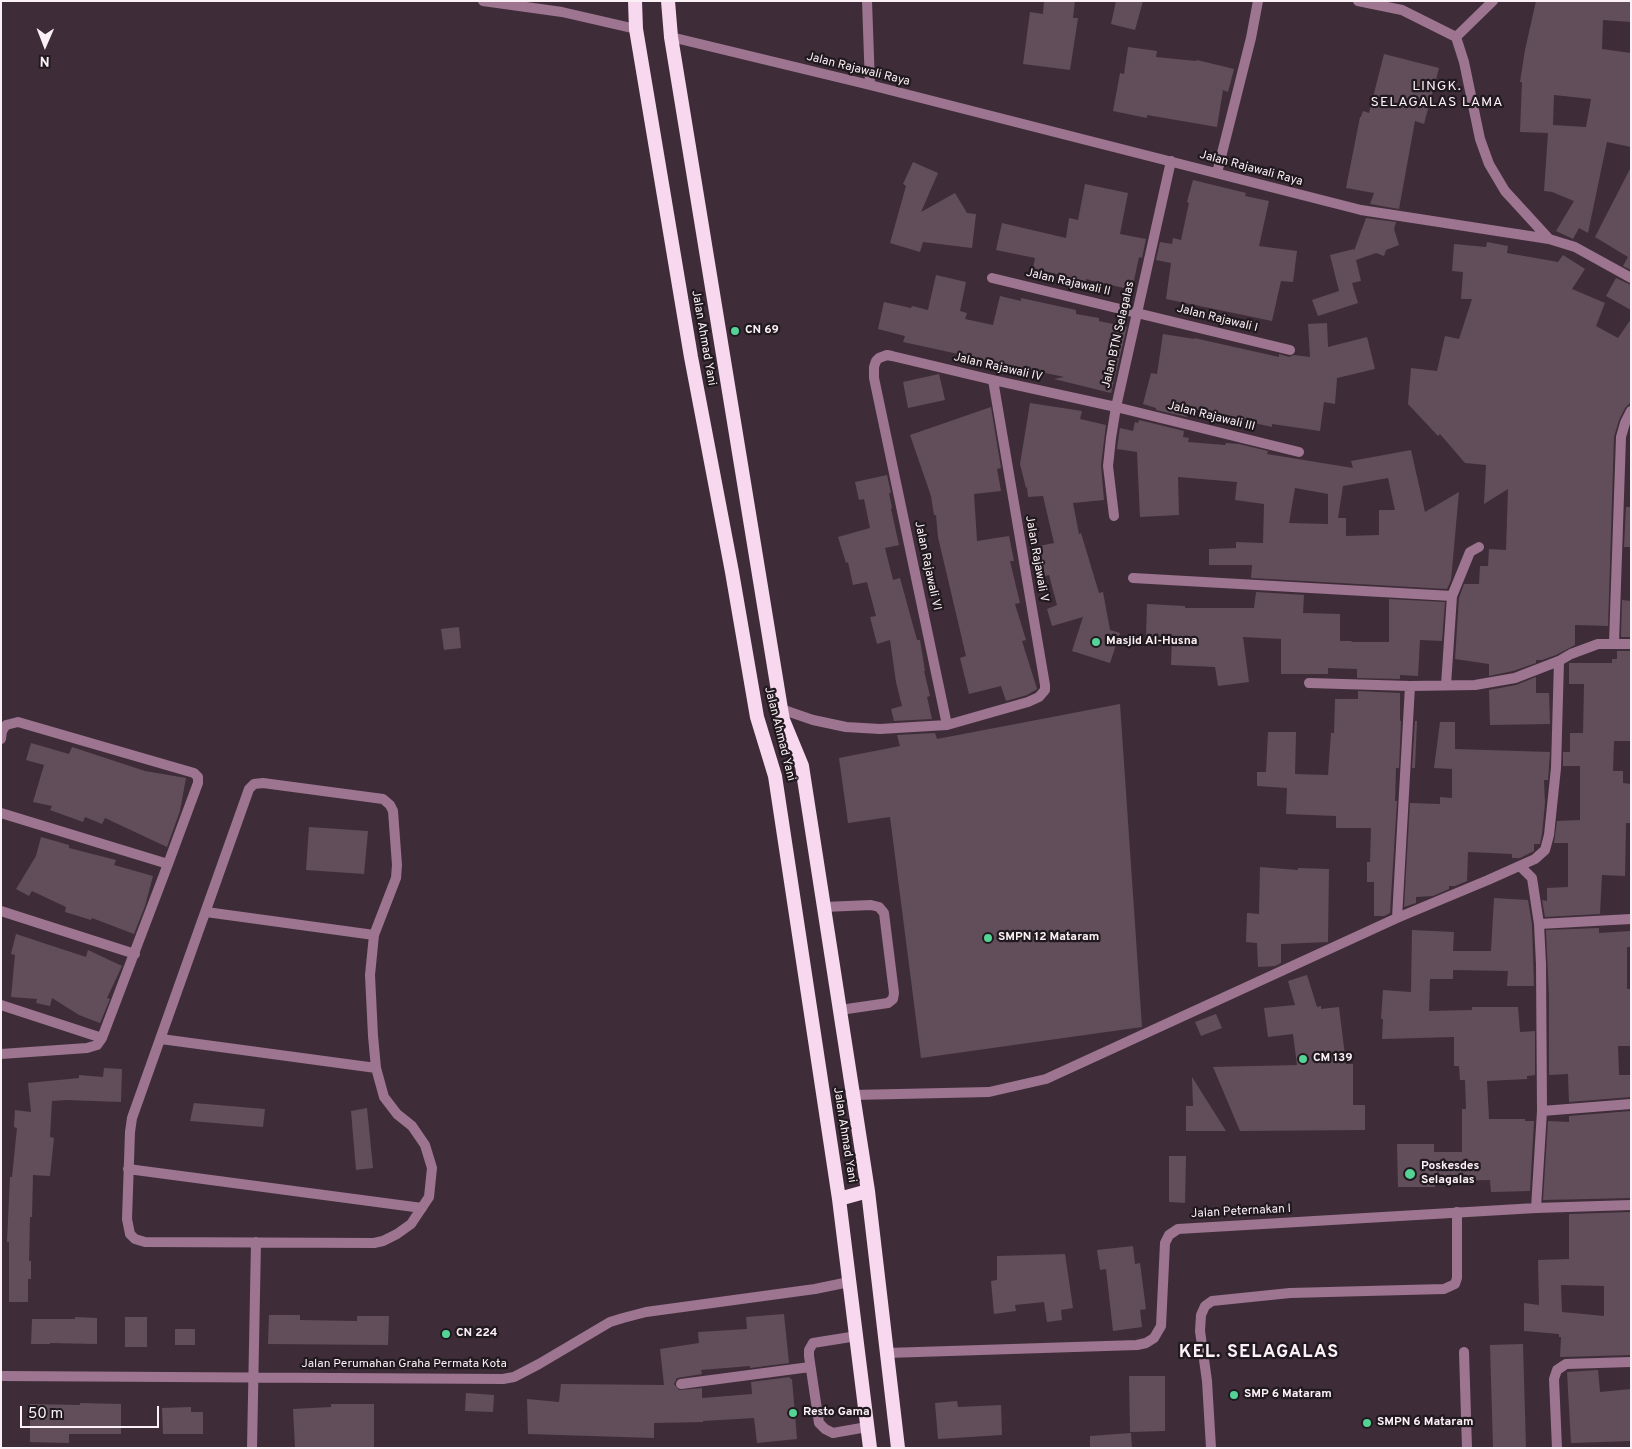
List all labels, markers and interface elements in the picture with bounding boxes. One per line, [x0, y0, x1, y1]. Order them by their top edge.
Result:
north arrow [20, 20, 70, 70]
street label: Jalan Rajawali Raya [805, 50, 911, 90]
text: N [40, 52, 50, 69]
district label: LINGK. SELAGALAS LAMA [1369, 79, 1505, 111]
street label: Jalan Rajawali Raya [1198, 148, 1304, 190]
street label: Jalan Rajawali II [1024, 266, 1112, 300]
street label: Jalan BTN Selagalas [1100, 280, 1138, 390]
street label: Jalan Ahmad Yani [688, 289, 718, 387]
street label: Jalan Rajawali I [1175, 302, 1259, 336]
place label: CN 69 [745, 324, 779, 338]
marker: CN 69 [729, 325, 741, 337]
street label: Jalan Rajawali IV [952, 351, 1044, 385]
street label: Jalan Rajawali III [1166, 399, 1256, 435]
street label: Jalan Rajawali V [1021, 515, 1051, 603]
street label: Jalan Rajawali VI [911, 520, 943, 612]
place label: Masjid Al-Husna [1106, 635, 1197, 649]
marker: Masjid Al-Husna [1090, 636, 1102, 648]
street label: Jalan Ahmad Yani [760, 685, 798, 783]
place label: SMPN 12 Mataram [998, 931, 1099, 945]
marker: SMPN 12 Mataram [982, 932, 994, 944]
place label: CM 139 [1313, 1052, 1353, 1066]
marker: CM 139 [1297, 1053, 1309, 1065]
street label: Jalan Ahmad Yani [829, 1086, 859, 1184]
place label: Poskesdes Selagalas [1421, 1160, 1479, 1188]
marker: Poskesdes Selagalas [1403, 1167, 1417, 1181]
street label: Jalan Peternakan I [1191, 1202, 1291, 1222]
place label: CN 224 [456, 1327, 498, 1341]
marker: CN 224 [440, 1328, 452, 1340]
district label: KEL. SELAGALAS [1177, 1342, 1341, 1364]
street label: Jalan Perumahan Graha Permata Kota [301, 1358, 507, 1372]
place label: SMP 6 Mataram [1244, 1388, 1332, 1402]
marker: SMP 6 Mataram [1228, 1389, 1240, 1401]
scale bar [22, 1396, 161, 1428]
text: 50 m [28, 1405, 63, 1424]
place label: Resto Gama [803, 1406, 870, 1420]
marker: Resto Gama [787, 1407, 799, 1419]
place label: SMPN 6 Mataram [1377, 1416, 1473, 1430]
marker: SMPN 6 Mataram [1361, 1417, 1373, 1429]

